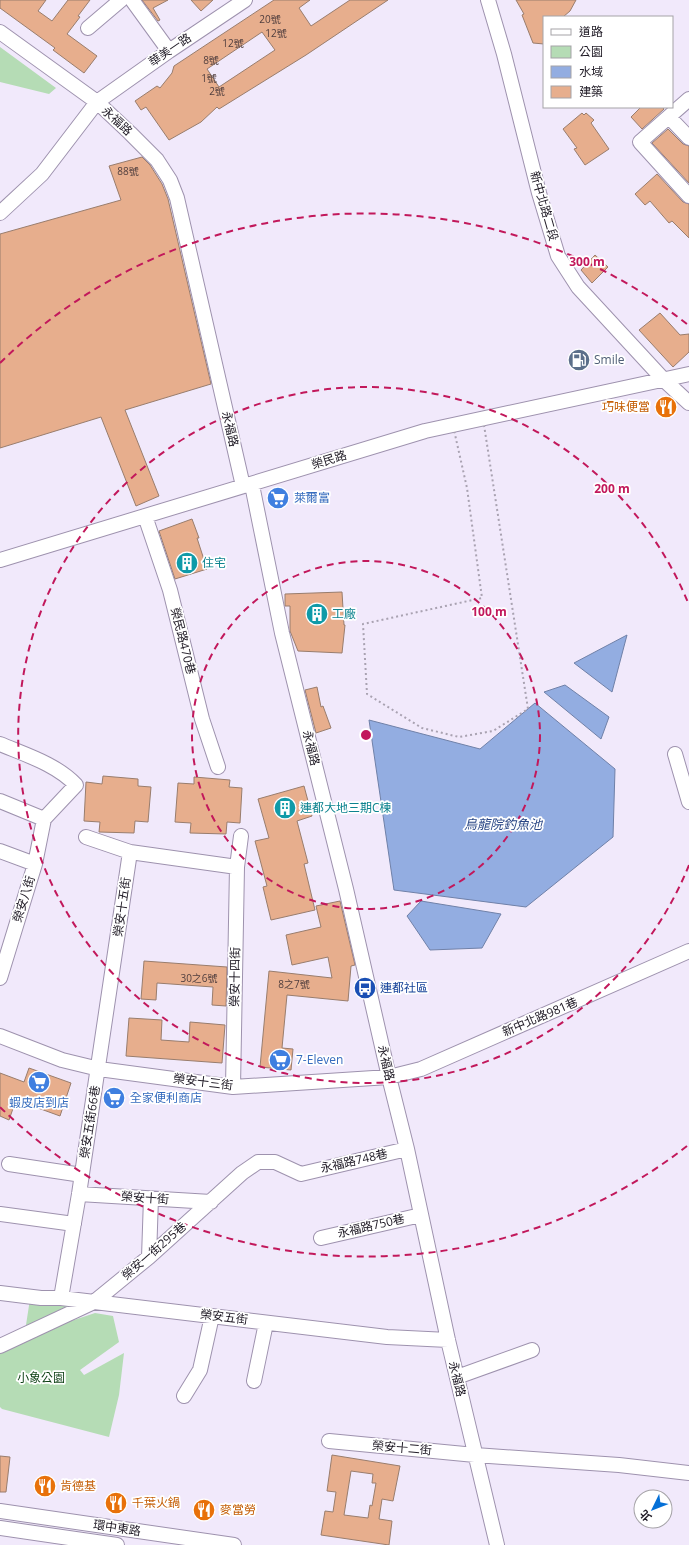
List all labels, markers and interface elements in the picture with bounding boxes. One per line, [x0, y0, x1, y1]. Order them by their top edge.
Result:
house number: 20號 [259, 12, 281, 26]
legend [543, 16, 673, 108]
text: 道路 [579, 23, 603, 40]
house number: 12號 [265, 26, 287, 40]
street label: 華美一路 [145, 29, 194, 70]
house number: 12號 [222, 36, 244, 50]
text: 公園 [579, 43, 603, 60]
house number: 8號 [203, 53, 219, 67]
text: 水域 [579, 63, 603, 80]
house number: 1號 [201, 71, 217, 85]
text: 建築 [579, 83, 603, 100]
house number: 2號 [209, 84, 225, 98]
street label: 永福路 [98, 102, 136, 139]
house number: 88號 [117, 164, 139, 178]
street label: 新中北路二段 [526, 169, 563, 243]
text: 300 m [569, 253, 605, 270]
fuel station icon: Smile [566, 347, 592, 373]
place label: Smile [594, 351, 625, 368]
restaurant icon: 巧味便當 [653, 394, 679, 420]
place label: 巧味便當 [602, 398, 650, 415]
street label: 永福路 [218, 409, 243, 448]
street label: 榮民路 [309, 446, 349, 473]
text: 200 m [594, 480, 630, 497]
supermarket icon: 萊爾富 [265, 485, 291, 511]
place label: 萊爾富 [294, 489, 330, 506]
building icon: 住宅 [174, 550, 200, 576]
place label: 住宅 [202, 554, 226, 571]
building icon: 工廠 [304, 601, 330, 627]
text: 100 m [471, 603, 507, 620]
place label: 工廠 [332, 605, 356, 622]
street label: 榮民路470巷 [167, 606, 200, 676]
street label: 永福路 [299, 728, 324, 767]
centre of rings [359, 728, 373, 742]
building icon: 連都大地三期C棟 [272, 795, 298, 821]
place label: 連都大地三期C棟 [300, 799, 392, 816]
water label: 烏龍院釣魚池 [464, 815, 544, 833]
street label: 榮安八街 [8, 873, 39, 924]
street label: 榮安十五街 [109, 876, 134, 938]
street label: 榮安十四街 [225, 947, 244, 1007]
house number: 30之6號 [180, 971, 218, 985]
bus stop icon: 連都社區 [352, 975, 378, 1001]
house number: 8之7號 [278, 977, 310, 991]
place label: 連都社區 [380, 979, 428, 996]
street label: 新中北路981巷 [499, 993, 580, 1040]
street label: 永福路 [374, 1043, 399, 1082]
supermarket icon: 7-Eleven [267, 1047, 293, 1073]
place label: 7-Eleven [296, 1051, 343, 1068]
supermarket icon: 蝦皮店到店 [26, 1069, 52, 1095]
street label: 榮安十三街 [172, 1069, 234, 1094]
street label: 榮安五街66巷 [75, 1084, 104, 1160]
supermarket icon: 全家便利商店 [101, 1085, 127, 1111]
place label: 全家便利商店 [130, 1089, 202, 1106]
place label: 蝦皮店到店 [9, 1094, 69, 1111]
street label: 永福路748巷 [319, 1145, 389, 1177]
street label: 榮安十街 [120, 1187, 170, 1208]
street label: 永福路750巷 [336, 1210, 406, 1242]
street label: 榮安一街295巷 [118, 1218, 190, 1283]
street label: 榮安五街 [199, 1305, 249, 1328]
street label: 永福路 [445, 1359, 470, 1398]
park label: 小象公園 [17, 1369, 65, 1386]
street label: 榮安十二街 [371, 1436, 433, 1459]
restaurant icon: 肯德基 [32, 1473, 58, 1499]
place label: 肯德基 [60, 1477, 96, 1494]
north arrow [633, 1489, 673, 1529]
restaurant icon: 千葉火鍋 [103, 1490, 129, 1516]
place label: 千葉火鍋 [132, 1494, 180, 1511]
restaurant icon: 麥當勞 [191, 1497, 217, 1523]
place label: 麥當勞 [220, 1501, 256, 1518]
text: 北 [636, 1507, 655, 1525]
street label: 環中東路 [92, 1516, 142, 1539]

